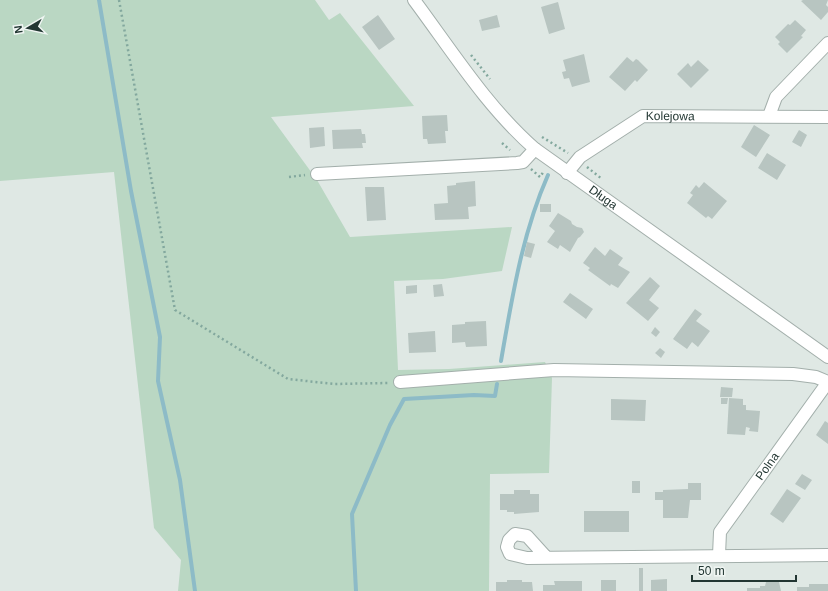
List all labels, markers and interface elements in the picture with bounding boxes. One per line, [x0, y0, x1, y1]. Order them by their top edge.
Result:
north arrow [8, 8, 48, 48]
text: N [12, 25, 25, 34]
street label: Kolejowa [646, 109, 695, 123]
street label: Długa [586, 183, 620, 212]
street label: Polna [753, 449, 782, 483]
scale bar [692, 557, 796, 583]
text: 50 m [698, 564, 725, 578]

